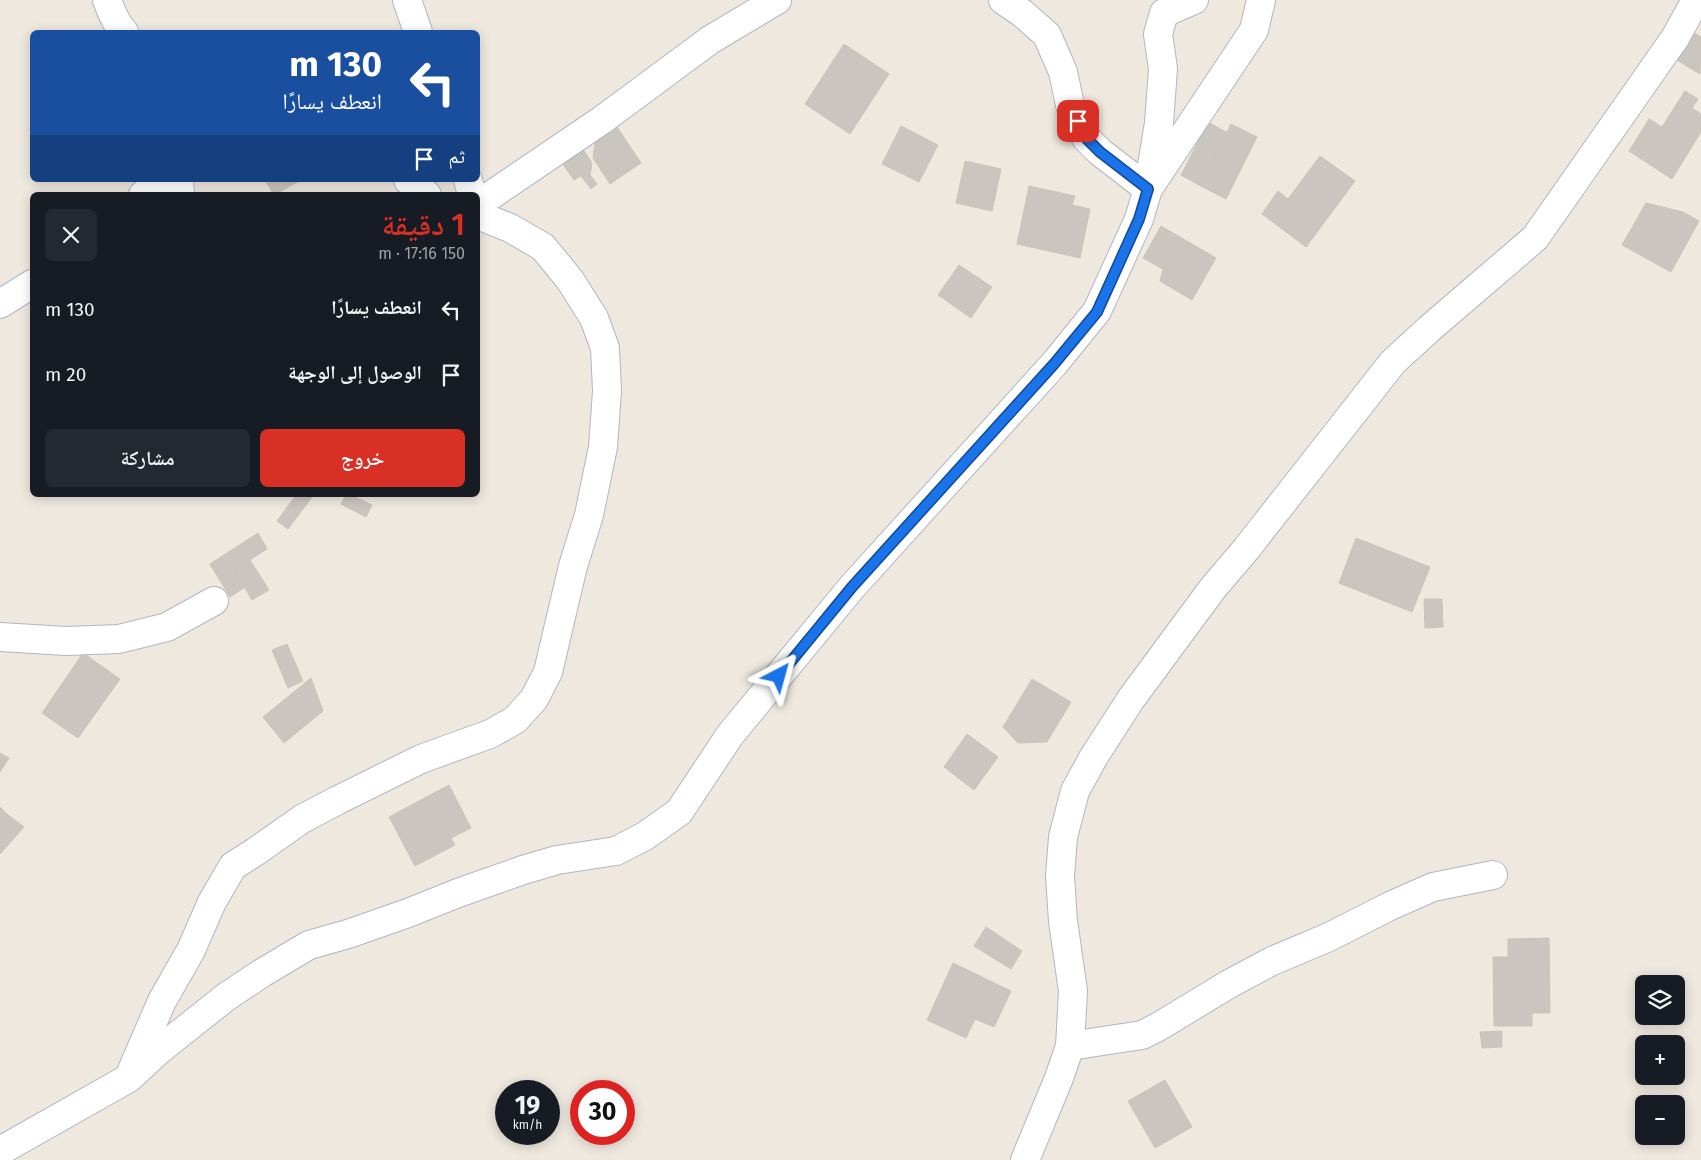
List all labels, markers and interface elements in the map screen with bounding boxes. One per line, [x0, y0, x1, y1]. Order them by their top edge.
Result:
text: 130 m [289, 43, 382, 85]
icon: left [400, 50, 465, 115]
text: انعطف يسارًا [283, 88, 382, 115]
pin [1057, 100, 1099, 142]
icon: arrive [1064, 107, 1092, 135]
icon: arrive [410, 145, 438, 173]
text: ثم [448, 145, 465, 168]
text: 1 دقيقة [382, 207, 465, 243]
button: close [45, 209, 97, 261]
text: 150 m · 17:16 [378, 244, 465, 263]
text: انعطف يسارًا [331, 296, 422, 319]
icon: left [437, 296, 465, 324]
text: 130 m [45, 298, 95, 321]
text: الوصول إلى الوجهة [288, 361, 422, 384]
icon: arrive [437, 361, 465, 389]
text: 20 m [45, 363, 86, 386]
button: مشاركة [45, 429, 250, 487]
button: خروج [260, 429, 465, 487]
position arrow [752, 649, 804, 701]
map controls [1635, 975, 1685, 1145]
button: layers [1635, 975, 1685, 1025]
button: + [1635, 1035, 1685, 1085]
speed limit sign: 30 [570, 1080, 635, 1145]
text: 19 [515, 1091, 540, 1121]
button: − [1635, 1095, 1685, 1145]
text: km/h [513, 1118, 542, 1132]

